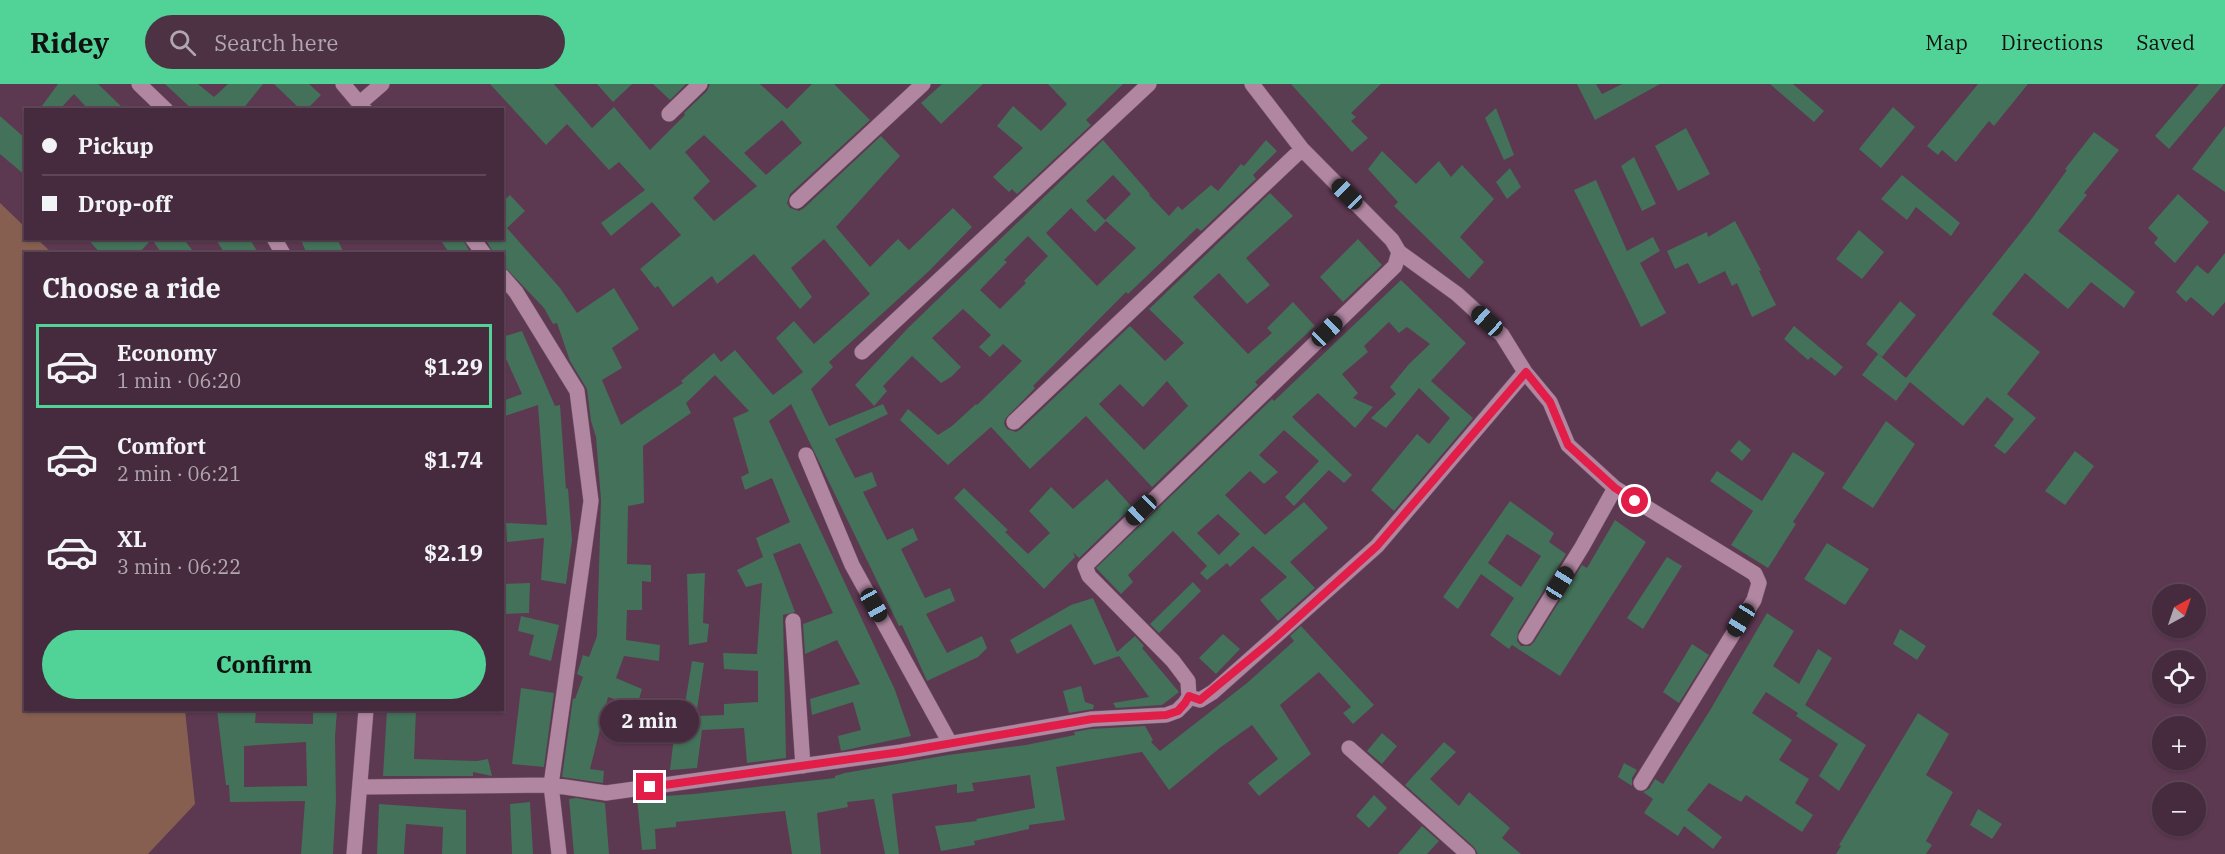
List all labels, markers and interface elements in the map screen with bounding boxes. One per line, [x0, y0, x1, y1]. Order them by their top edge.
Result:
search box [145, 15, 565, 69]
text: Ridey [30, 24, 109, 61]
icon: search [166, 26, 199, 59]
text: Search here [214, 28, 338, 57]
text: Map [1925, 28, 1968, 56]
text: Directions [2001, 28, 2103, 56]
text: Saved [2136, 28, 2195, 56]
text: Pickup [78, 131, 154, 160]
car [1328, 175, 1366, 213]
text: Drop-off [78, 189, 172, 218]
text: Choose a ride [42, 270, 221, 305]
car [1468, 302, 1506, 340]
car [1308, 312, 1346, 350]
text: Economy [117, 338, 217, 367]
icon: car [45, 339, 99, 393]
text: $1.29 [424, 352, 483, 381]
text: 1 min · 06:20 [117, 367, 241, 394]
text: Comfort [117, 431, 206, 460]
icon: car [45, 432, 99, 486]
text: $1.74 [424, 445, 483, 474]
text: 2 min · 06:21 [117, 460, 241, 487]
route start [1621, 487, 1648, 514]
car [1122, 491, 1160, 529]
text: XL [117, 524, 147, 553]
icon: car [45, 525, 99, 579]
text: $2.19 [424, 538, 483, 567]
text: 3 min · 06:22 [117, 553, 241, 580]
car [1543, 563, 1577, 603]
north arrow [2152, 584, 2206, 638]
map controls [2152, 584, 2206, 836]
car [857, 585, 891, 625]
car [1724, 600, 1758, 640]
button: Confirm [42, 630, 486, 699]
button: locate [2152, 650, 2206, 704]
callout: 2 min [600, 700, 700, 742]
text: 2 min [622, 707, 678, 734]
button: + [2152, 716, 2206, 770]
route end [636, 773, 663, 800]
button: − [2152, 782, 2206, 836]

